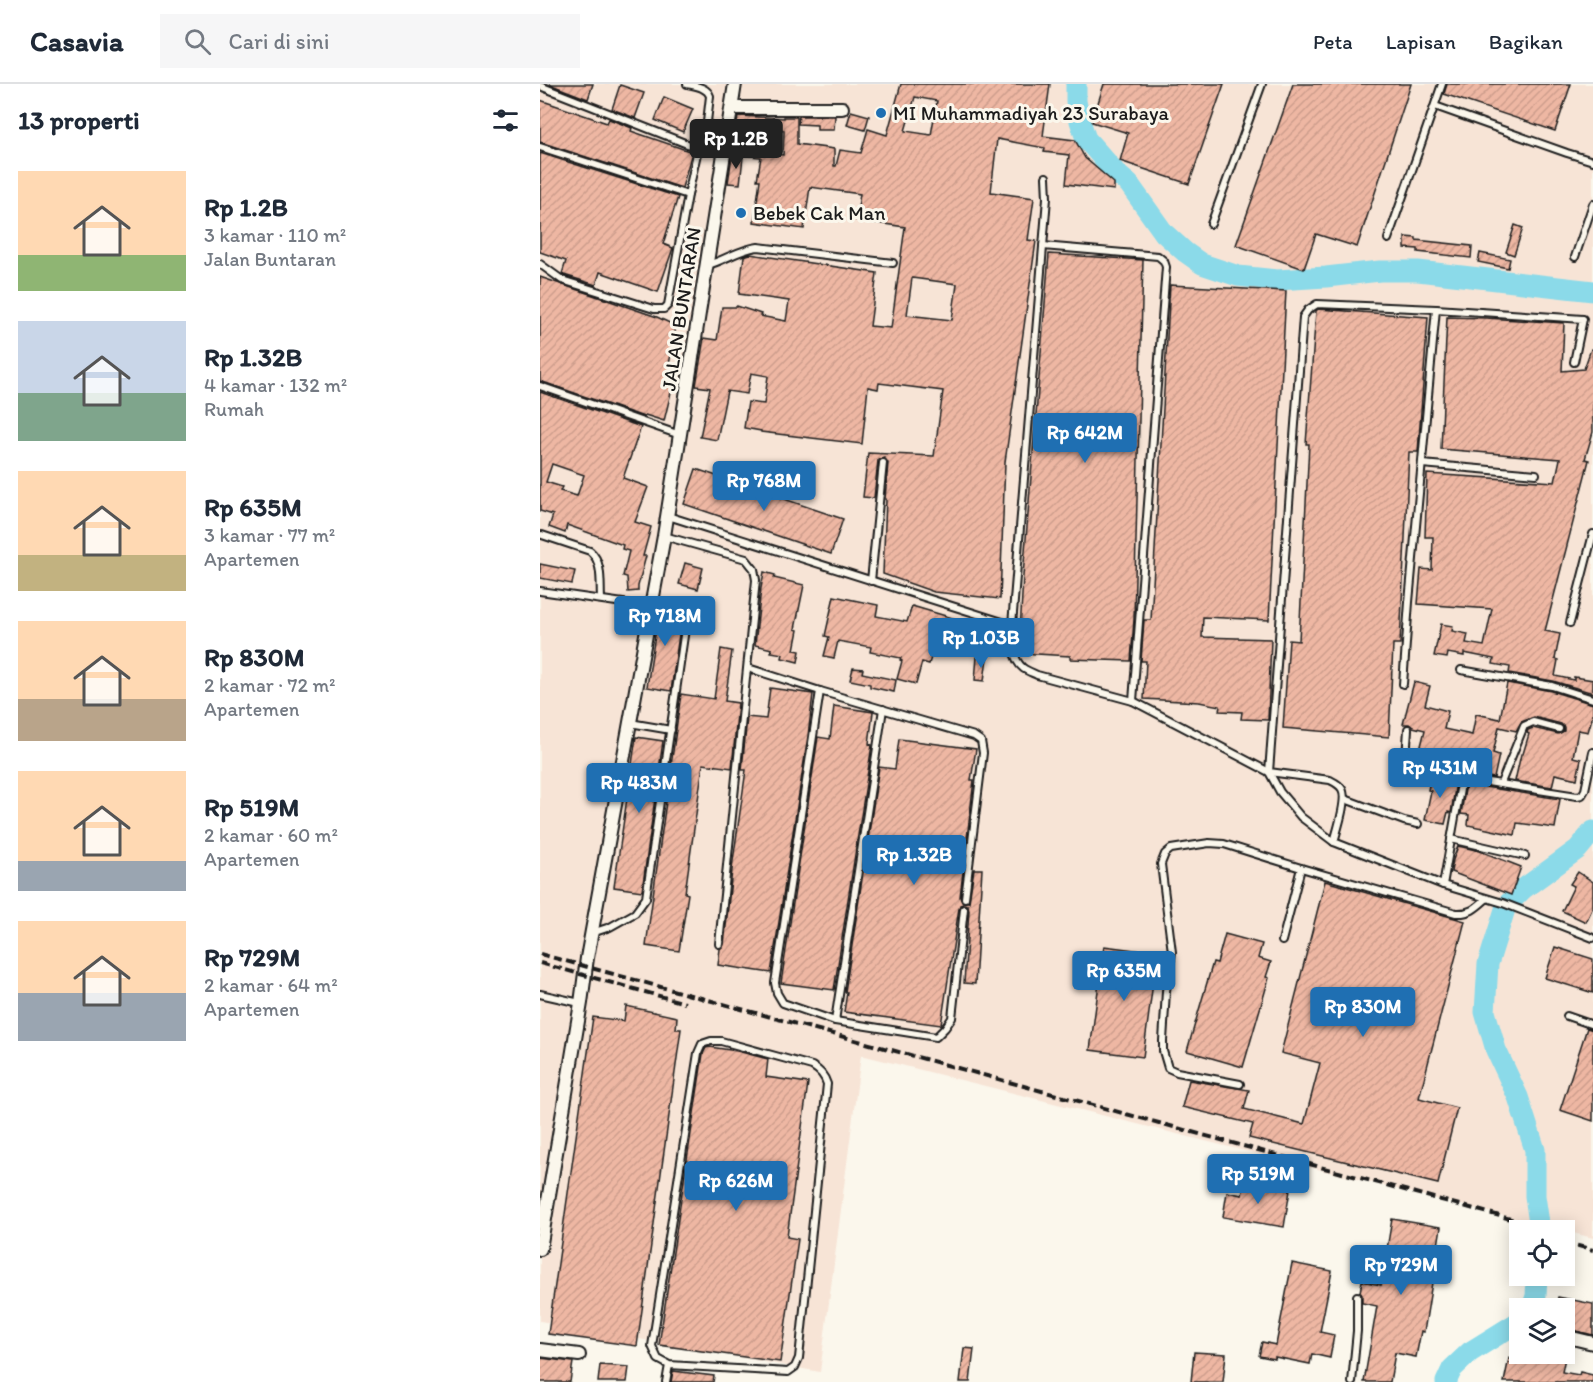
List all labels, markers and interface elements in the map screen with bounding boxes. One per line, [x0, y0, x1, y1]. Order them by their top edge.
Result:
search box [160, 14, 580, 68]
text: Casavia [30, 24, 124, 58]
icon: search [181, 25, 214, 58]
text: Cari di sini [229, 28, 329, 55]
text: Peta [1313, 29, 1353, 54]
text: Lapisan [1386, 29, 1456, 54]
text: Bagikan [1489, 29, 1563, 54]
place label: MI Muhammadiyah 23 Surabaya [893, 101, 1170, 125]
text: 13 properti [18, 104, 140, 136]
icon: filters [489, 104, 522, 137]
marker: MI Muhammadiyah 23 Surabaya [874, 106, 888, 120]
pin: Rp 1.2B [681, 119, 791, 170]
text: Rp 1.2B [704, 126, 768, 150]
text: Rp 1.2B [204, 191, 288, 223]
icon: home [66, 195, 138, 267]
place label: Bebek Cak Man [753, 201, 885, 225]
marker: Bebek Cak Man [734, 206, 748, 220]
text: 3 kamar · 110 m² [204, 223, 346, 247]
street label: JALAN BUNTARAN [656, 226, 706, 392]
text: Jalan Buntaran [204, 247, 336, 271]
text: Rp 1.32B [204, 341, 302, 373]
icon: home [66, 345, 138, 417]
text: 4 kamar · 132 m² [204, 373, 347, 397]
text: Rumah [204, 397, 264, 421]
pin: Rp 642M [1030, 413, 1140, 464]
text: Rp 642M [1047, 420, 1123, 444]
pin: Rp 768M [709, 461, 819, 512]
text: Rp 768M [727, 468, 801, 492]
text: Rp 635M [204, 491, 302, 523]
icon: home [66, 495, 138, 567]
text: 3 kamar · 77 m² [204, 523, 335, 547]
text: Apartemen [204, 547, 299, 571]
pin: Rp 718M [610, 596, 720, 647]
text: Rp 718M [628, 603, 702, 627]
pin: Rp 1.03B [919, 618, 1043, 669]
text: Rp 1.03B [942, 625, 1020, 649]
text: Rp 830M [204, 641, 305, 673]
icon: home [66, 645, 138, 717]
text: 2 kamar · 72 m² [204, 673, 335, 697]
text: Apartemen [204, 697, 299, 721]
pin: Rp 431M [1385, 748, 1495, 799]
text: Rp 431M [1402, 755, 1478, 779]
pin: Rp 483M [584, 763, 694, 814]
text: Rp 483M [600, 770, 678, 794]
text: Rp 519M [204, 791, 300, 823]
icon: home [66, 795, 138, 867]
text: 2 kamar · 60 m² [204, 823, 338, 847]
pin: Rp 1.32B [852, 835, 976, 886]
text: Rp 1.32B [876, 842, 952, 866]
text: Apartemen [204, 847, 299, 871]
text: Rp 729M [204, 941, 300, 973]
icon: home [66, 945, 138, 1017]
pin: Rp 635M [1069, 951, 1179, 1002]
text: Rp 635M [1086, 958, 1162, 982]
text: 2 kamar · 64 m² [204, 973, 338, 997]
pin: Rp 830M [1308, 987, 1418, 1038]
text: Rp 830M [1324, 994, 1402, 1018]
text: Apartemen [204, 997, 299, 1021]
pin: Rp 519M [1203, 1154, 1313, 1205]
pin: Rp 626M [681, 1161, 791, 1212]
text: Rp 519M [1221, 1161, 1295, 1185]
text: Rp 626M [699, 1168, 773, 1192]
map controls [1509, 1220, 1575, 1364]
button: locate [1509, 1220, 1575, 1286]
pin: Rp 729M [1346, 1245, 1456, 1296]
text: Rp 729M [1364, 1252, 1438, 1276]
button: layers [1509, 1298, 1575, 1364]

